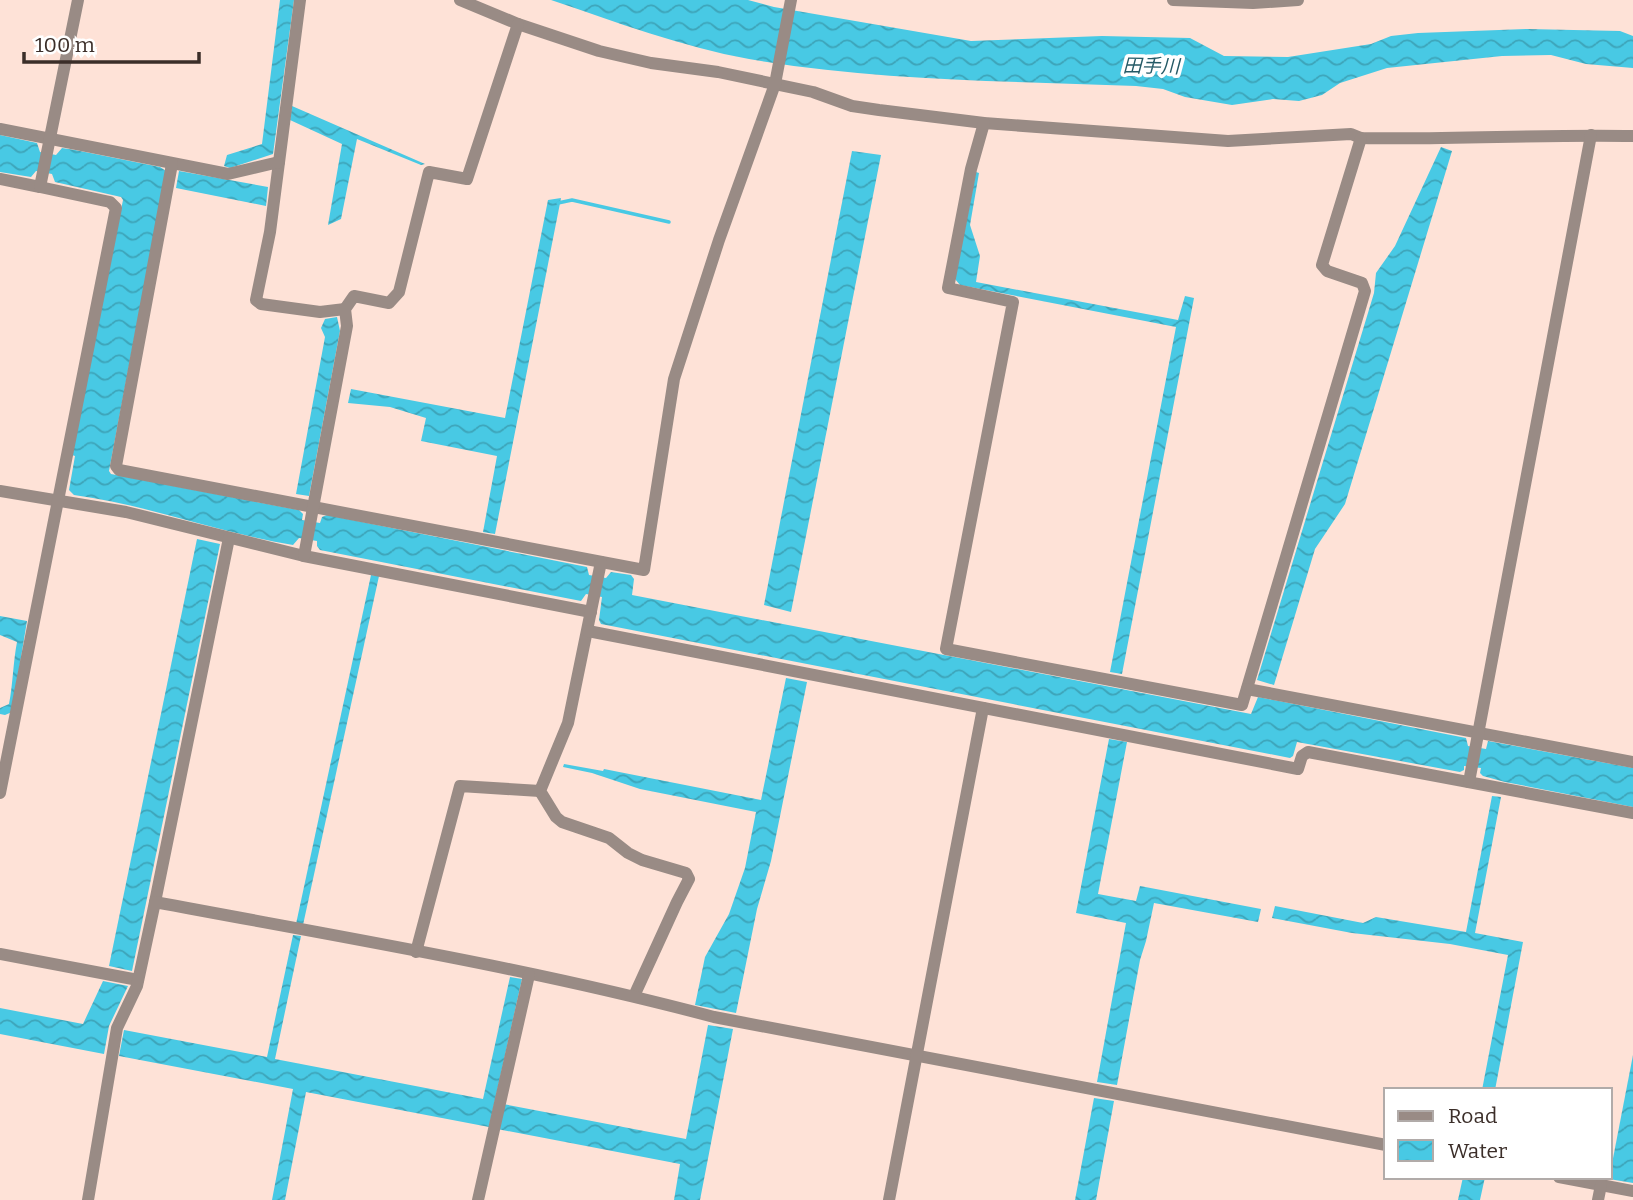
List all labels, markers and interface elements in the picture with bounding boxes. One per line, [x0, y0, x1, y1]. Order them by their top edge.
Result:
scale bar [24, 21, 200, 65]
text: 100 m [35, 32, 95, 58]
water label: 田手川 [1122, 54, 1182, 78]
legend [1384, 1088, 1612, 1179]
text: Road [1448, 1103, 1497, 1129]
text: Water [1448, 1138, 1507, 1164]

